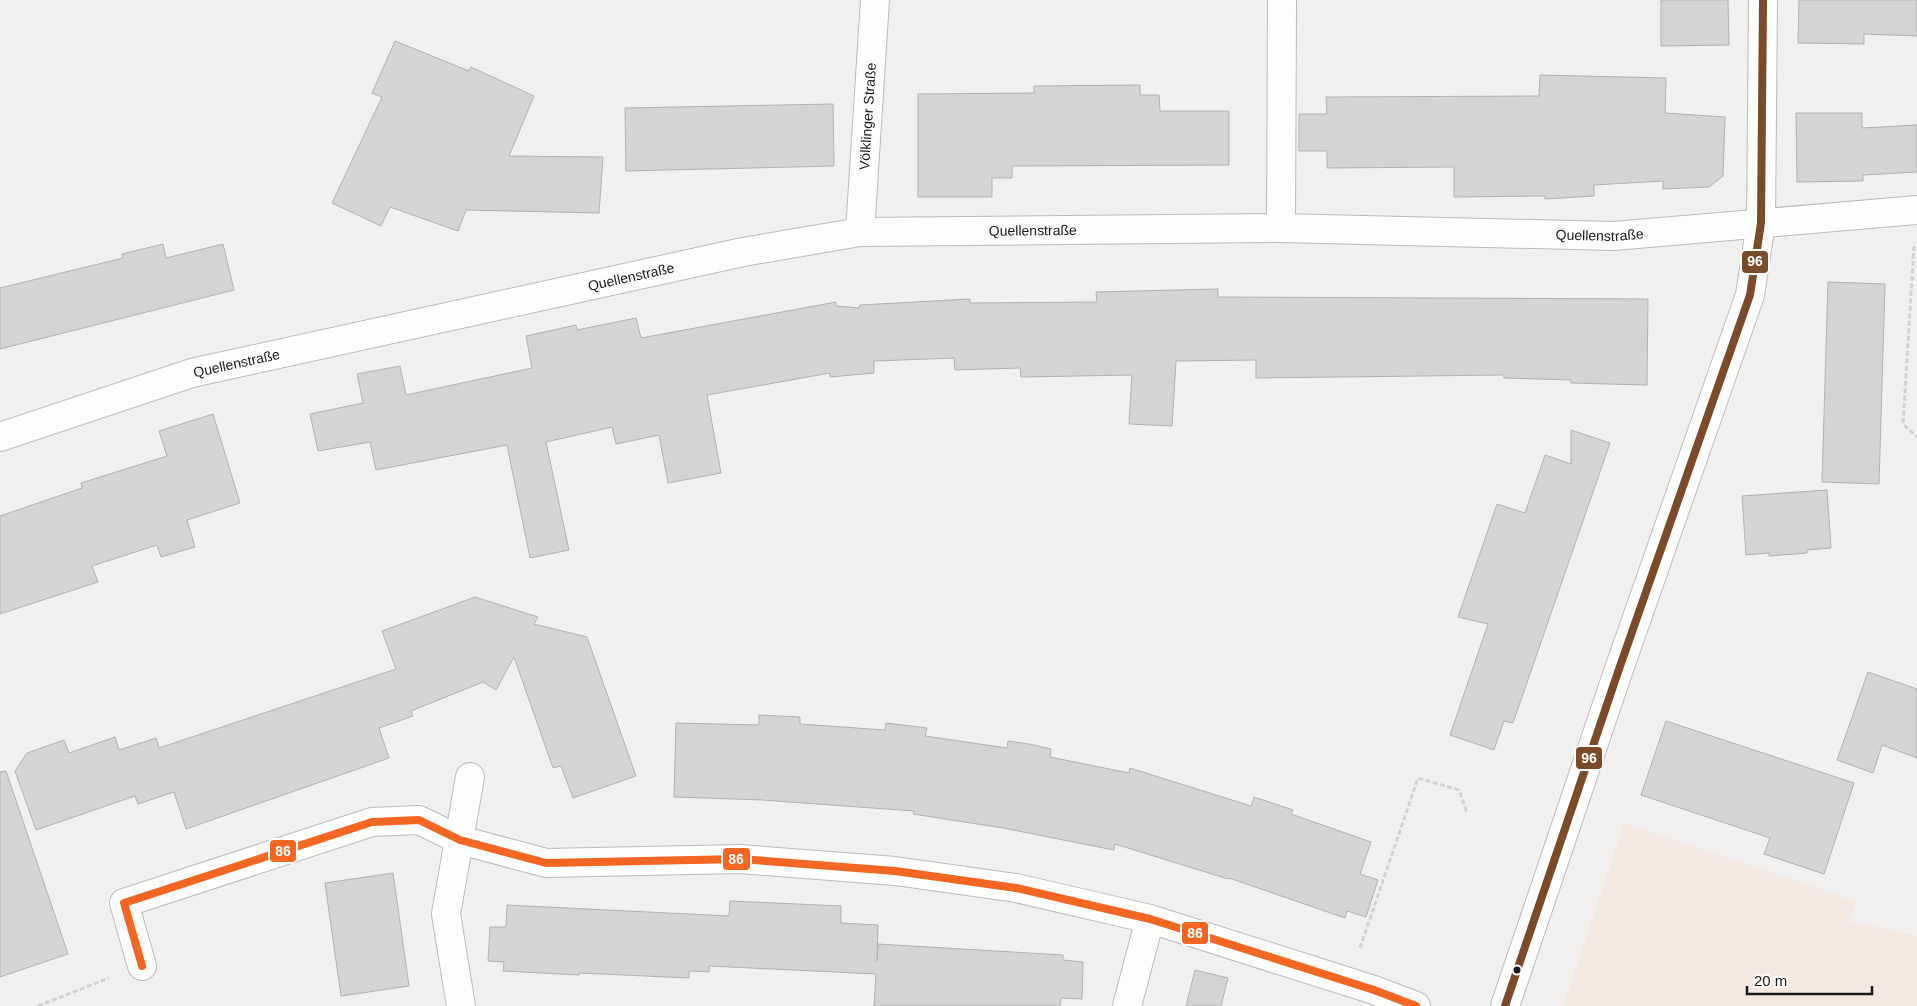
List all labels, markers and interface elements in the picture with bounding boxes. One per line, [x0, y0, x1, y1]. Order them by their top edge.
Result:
street label: Völklinger Straße [856, 62, 879, 170]
street label: Quellenstraße [989, 222, 1077, 239]
street label: Quellenstraße [1555, 225, 1644, 244]
line badge: 96 [1741, 250, 1769, 274]
text: 96 [1747, 253, 1763, 269]
street label: Quellenstraße [586, 259, 676, 294]
street label: Quellenstraße [192, 346, 281, 380]
line badge: 96 [1575, 746, 1603, 770]
text: 96 [1581, 750, 1597, 766]
line badge: 86 [269, 839, 297, 863]
text: 86 [275, 843, 291, 859]
line badge: 86 [722, 847, 751, 871]
text: 86 [728, 851, 744, 867]
line badge: 86 [1181, 921, 1209, 945]
text: 86 [1187, 925, 1203, 941]
scale bar [1747, 964, 1872, 996]
unlabelled marker [1512, 965, 1522, 975]
text: 20 m [1754, 972, 1787, 989]

